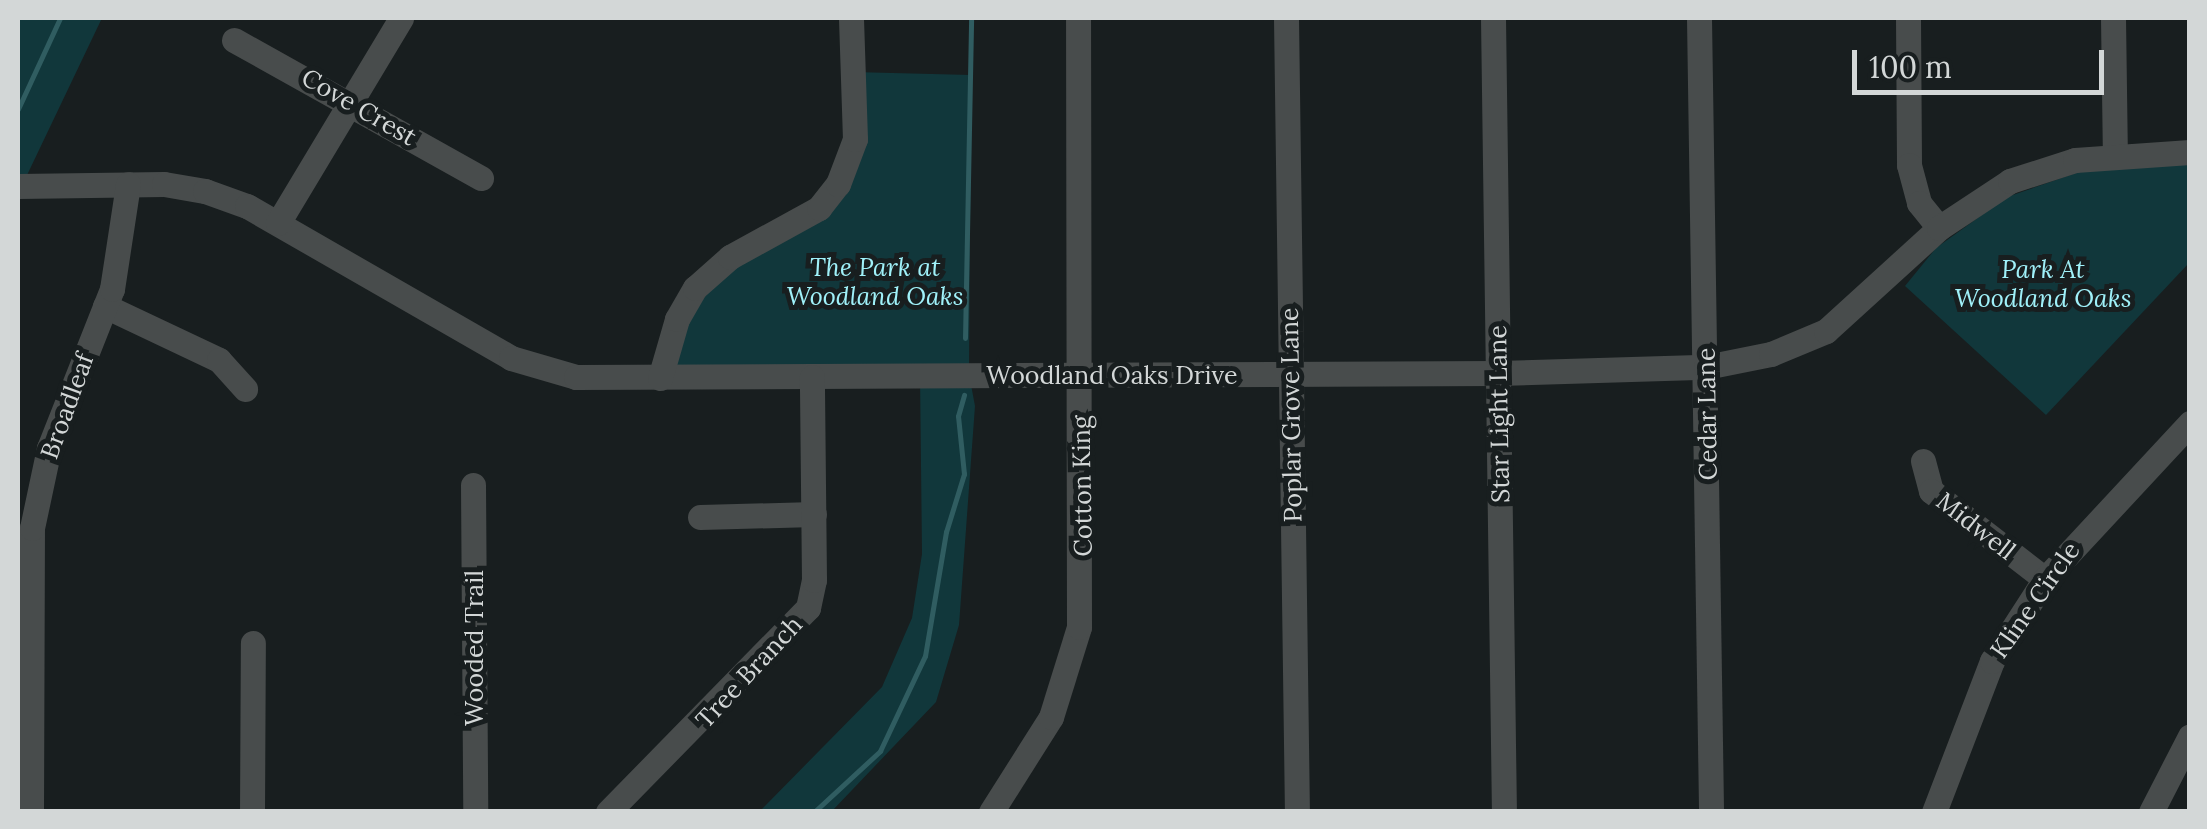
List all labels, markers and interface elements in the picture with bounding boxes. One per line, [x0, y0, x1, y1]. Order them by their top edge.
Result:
scale bar [1857, 30, 2110, 92]
text: 100 m [1869, 48, 1952, 86]
street label: Cove Crest [296, 62, 422, 152]
park label: The Park at Woodland Oaks [787, 253, 963, 312]
park label: Park At Woodland Oaks [1955, 255, 2131, 314]
street label: Poplar Grove Lane [1274, 307, 1308, 523]
street label: Star Light Lane [1482, 325, 1516, 503]
street label: Cedar Lane [1691, 347, 1723, 481]
street label: Broadleaf [34, 349, 100, 463]
street label: Woodland Oaks Drive [986, 360, 1238, 390]
street label: Cotton King [1066, 415, 1098, 557]
street label: Midwell [1931, 486, 2021, 566]
street label: Kline Circle [1984, 536, 2086, 664]
street label: Wooded Trail [459, 570, 489, 726]
street label: Tree Branch [690, 610, 808, 734]

